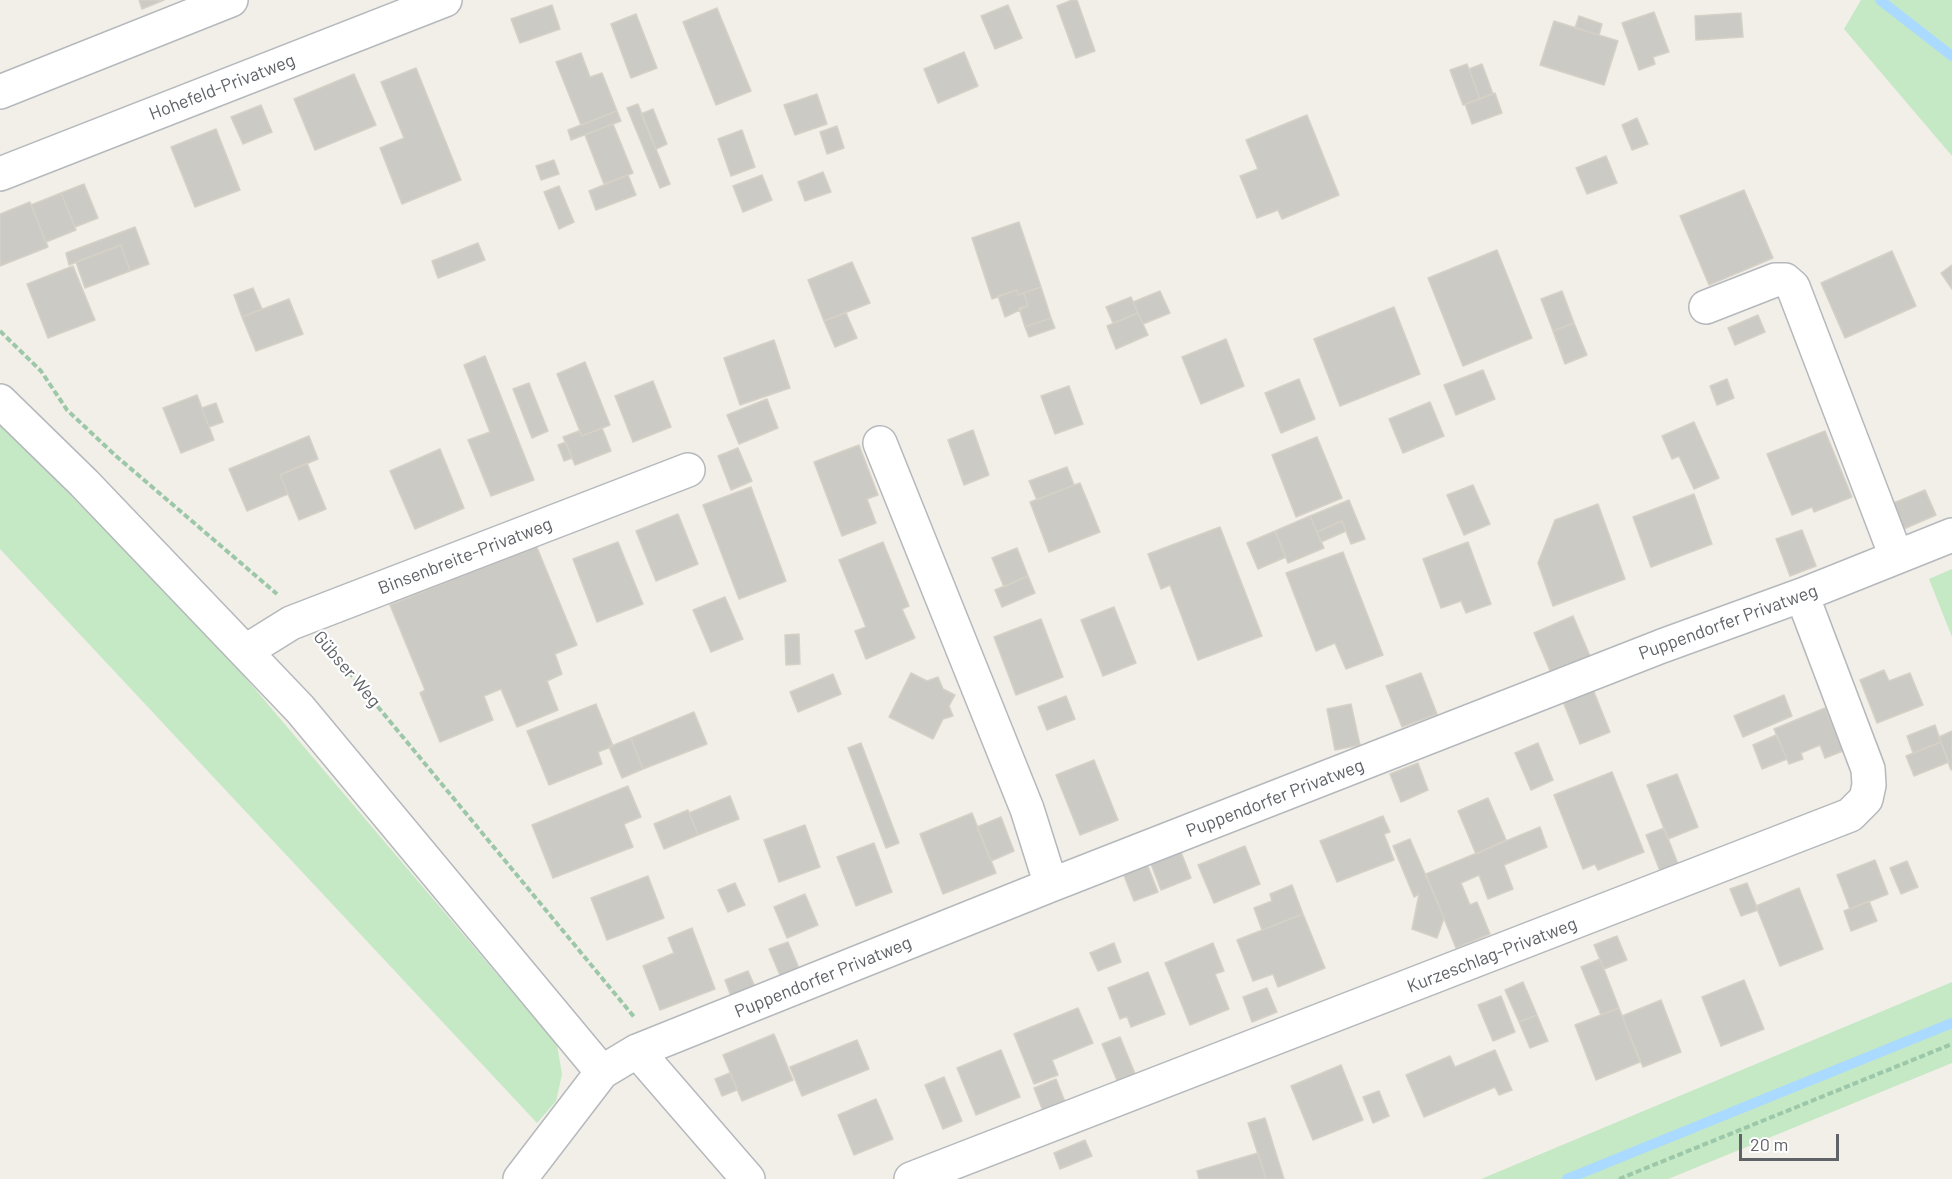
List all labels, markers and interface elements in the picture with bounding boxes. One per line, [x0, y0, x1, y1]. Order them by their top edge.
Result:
street label: Hohefeld-Privatweg [146, 49, 298, 125]
street label: Binsenbreite-Privatweg [375, 513, 555, 599]
street label: Puppendorfer Privatweg [1636, 580, 1820, 664]
street label: Gübser Weg [309, 626, 385, 712]
street label: Puppendorfer Privatweg [1183, 754, 1367, 842]
street label: Kurzeschlag-Privatweg [1404, 913, 1580, 997]
street label: Puppendorfer Privatweg [731, 932, 915, 1022]
scale bar [1742, 1122, 1842, 1160]
text: 20 m [1750, 1133, 1788, 1155]

